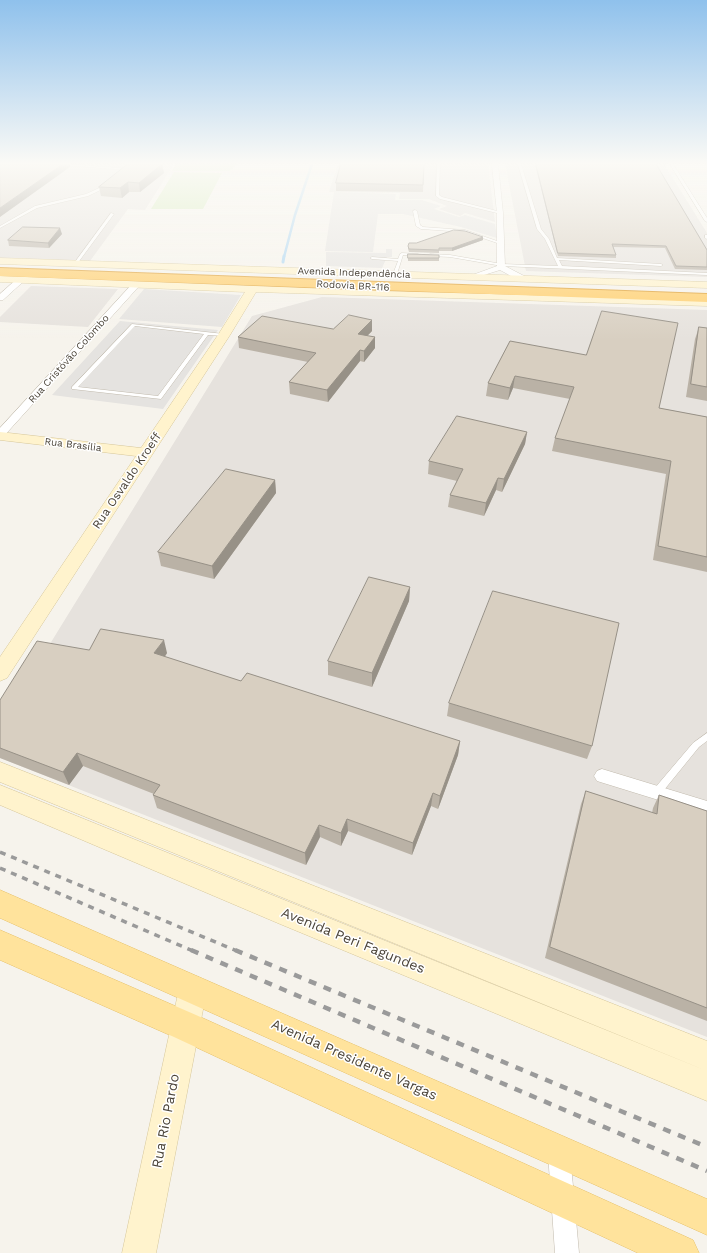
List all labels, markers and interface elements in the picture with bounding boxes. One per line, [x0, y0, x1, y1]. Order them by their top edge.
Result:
street label: Avenida Independência [297, 265, 411, 281]
street label: Rodovia BR-116 [316, 278, 390, 294]
street label: Rua Cristóvão Colombo [26, 312, 112, 406]
street label: Rua Osvaldo Kroeff [90, 430, 164, 532]
street label: Rua Brasília [44, 436, 102, 454]
street label: Avenida Peri Fagundes [279, 904, 427, 978]
street label: Avenida Presidente Vargas [269, 1016, 439, 1104]
street label: Rua Rio Pardo [149, 1072, 183, 1170]

